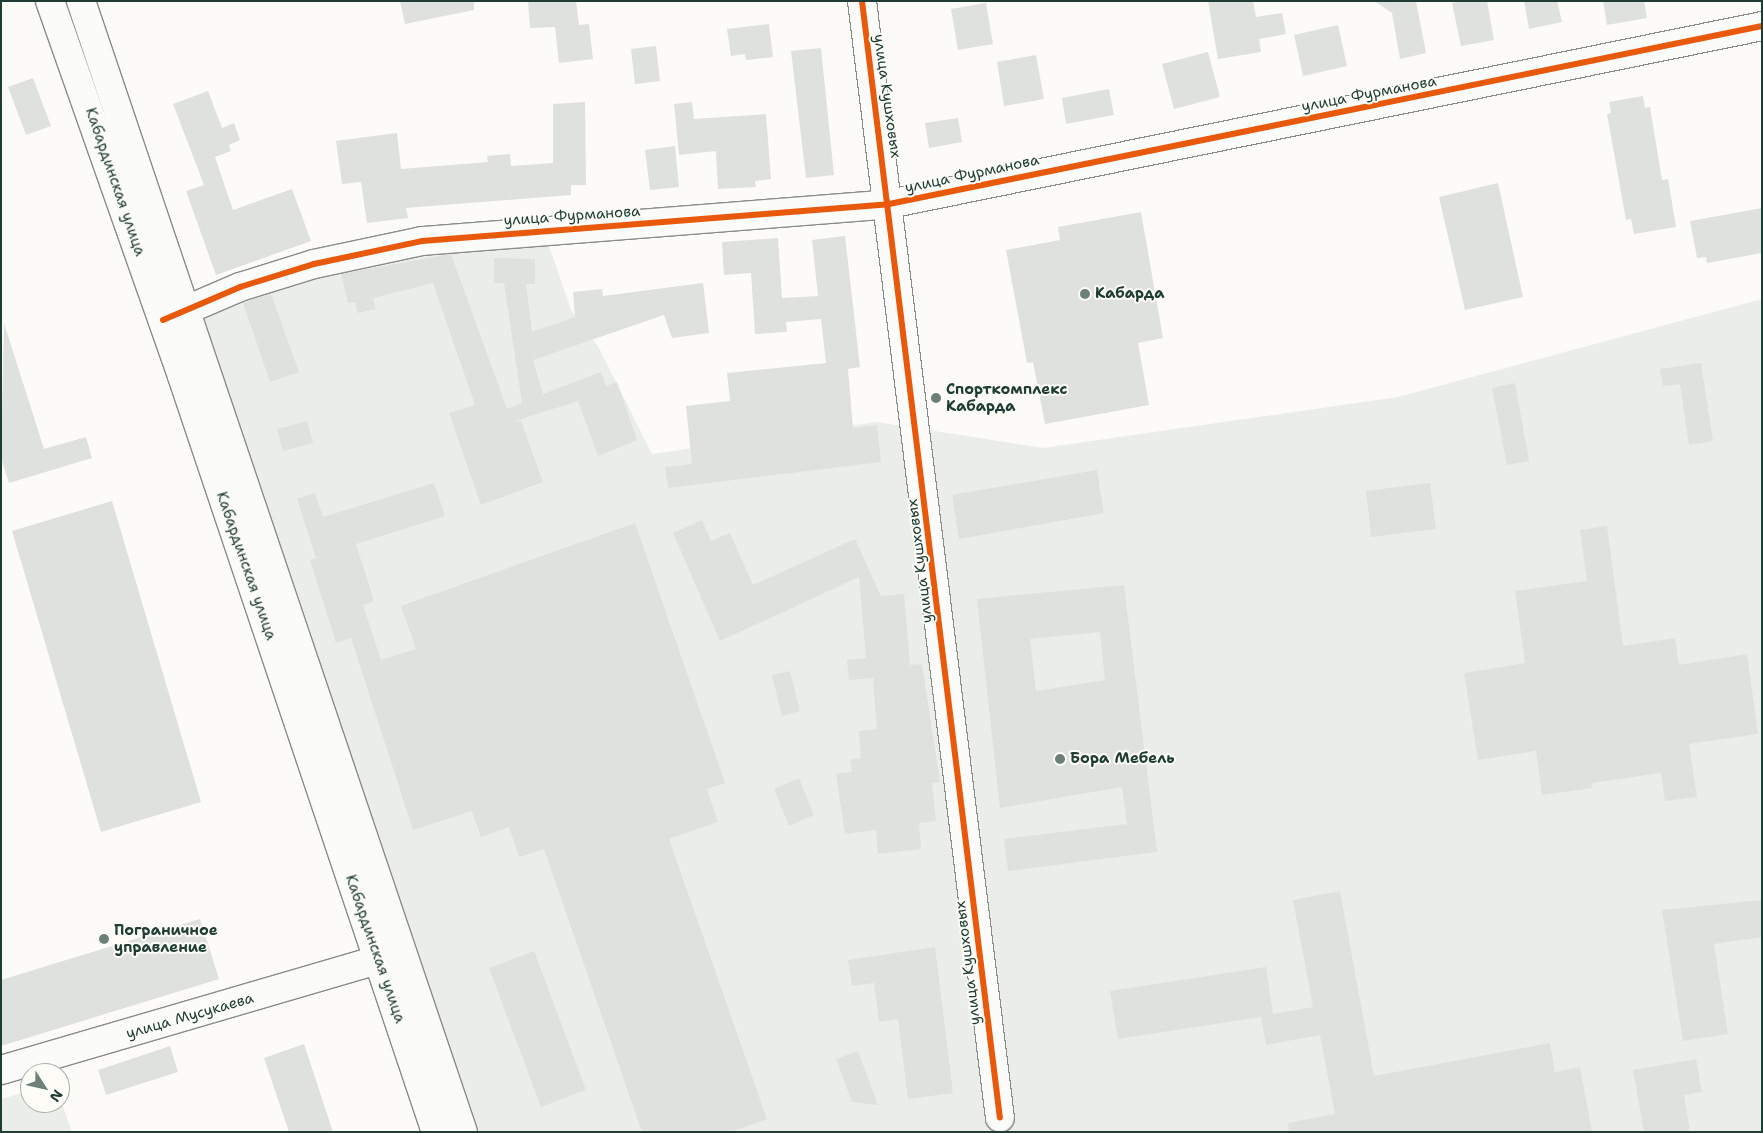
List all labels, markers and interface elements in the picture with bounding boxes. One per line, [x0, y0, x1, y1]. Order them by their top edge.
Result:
street label: улица Кушховых [869, 33, 905, 159]
street label: улица Фурманова [1300, 72, 1438, 116]
street label: Кабардинская улица [81, 105, 149, 259]
street label: улица Фурманова [903, 151, 1041, 197]
street label: улица Фурманова [503, 202, 641, 230]
place label: Кабарда [1095, 285, 1164, 303]
marker: Кабарда [1079, 288, 1091, 300]
place label: Спорткомплекс Кабарда [946, 380, 1067, 415]
marker: Спорткомплекс Кабарда [930, 392, 942, 404]
street label: Кабардинская улица [212, 489, 280, 643]
street label: улица Кушховых [903, 498, 937, 624]
place label: Бора Мебель [1070, 750, 1175, 768]
marker: Бора Мебель [1054, 753, 1066, 765]
street label: Кабардинская улица [341, 872, 409, 1026]
street label: улица Кушховых [951, 900, 985, 1026]
place label: Пограничное управление [114, 921, 218, 956]
marker: Пограничное управление [98, 933, 110, 945]
street label: улица Мусукаева [124, 989, 256, 1043]
north arrow [20, 1063, 70, 1113]
text: N [46, 1086, 67, 1106]

